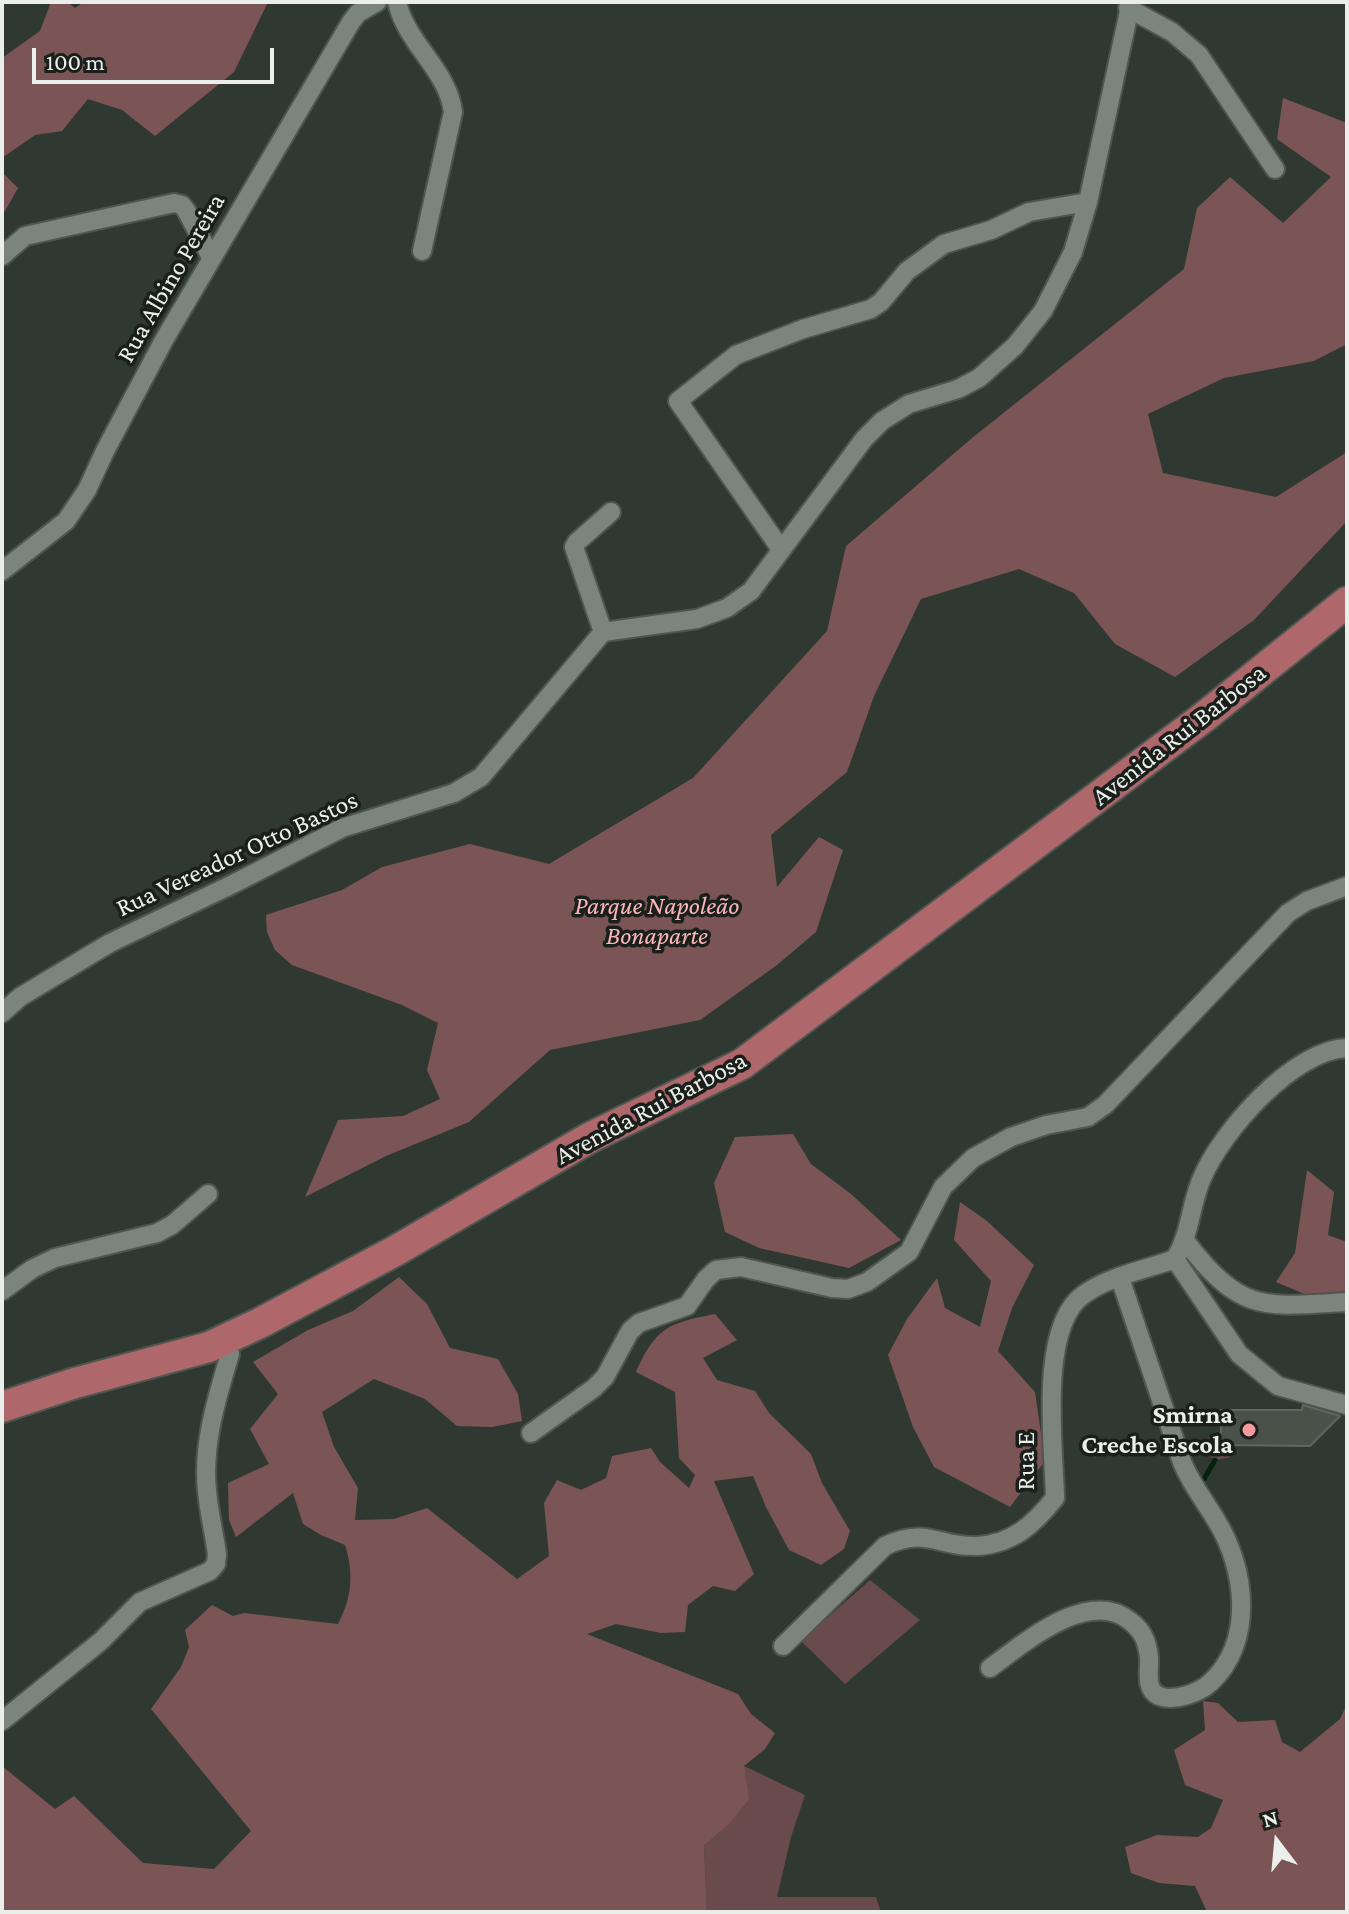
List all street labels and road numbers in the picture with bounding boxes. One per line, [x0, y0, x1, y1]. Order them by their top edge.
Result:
street label: Rua Albino Pereira [110, 188, 232, 368]
street label: Avenida Rui Barbosa [1086, 657, 1272, 813]
street label: Rua Vereador Otto Bastos [111, 784, 363, 924]
street label: Avenida Rui Barbosa [550, 1044, 752, 1172]
street label: Rua E [1010, 1432, 1042, 1490]

